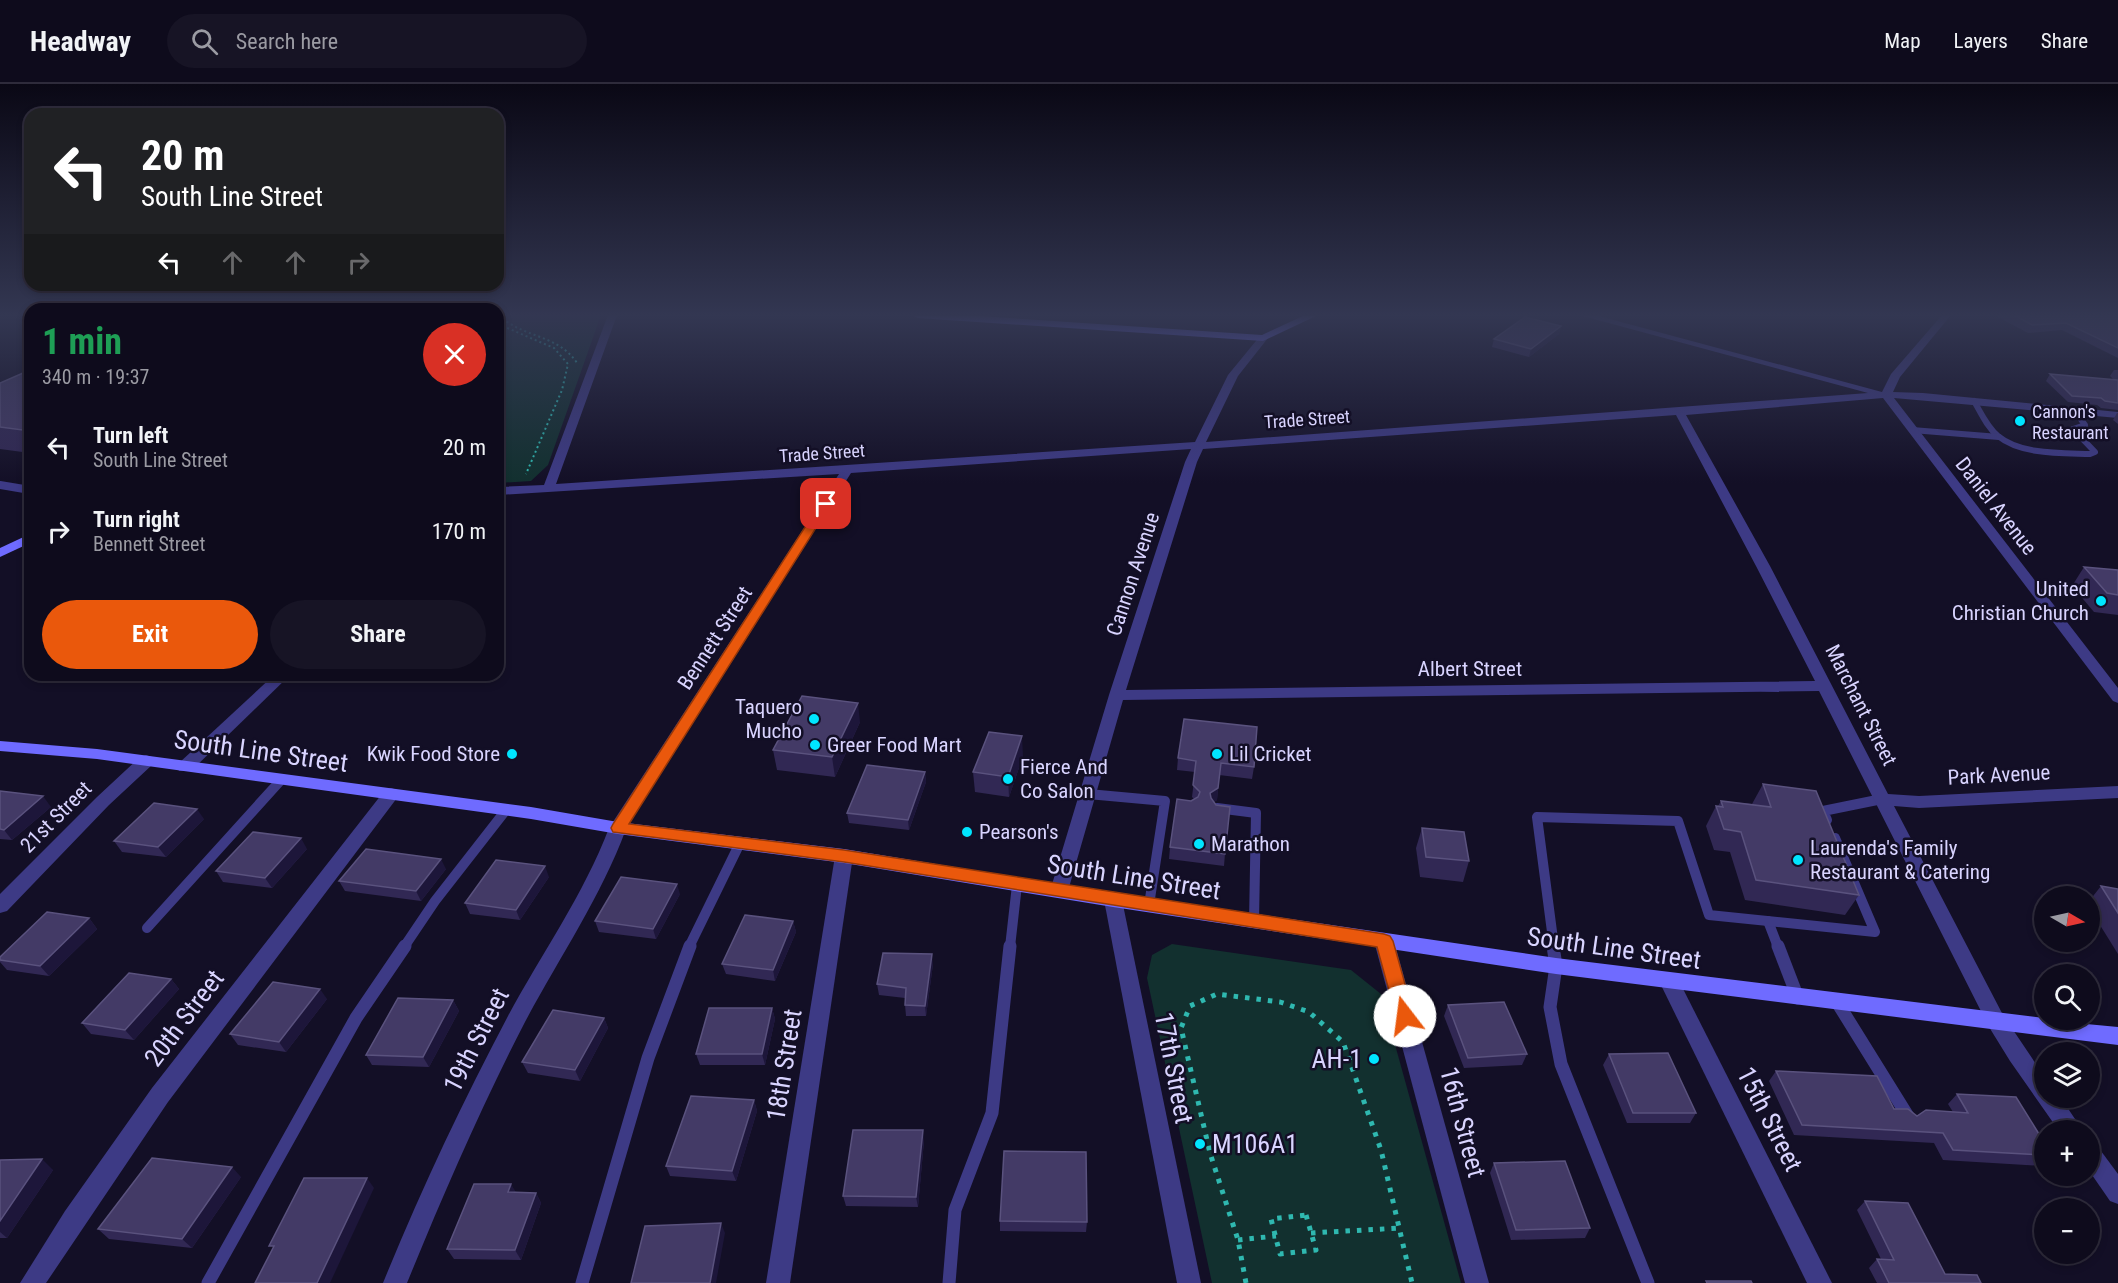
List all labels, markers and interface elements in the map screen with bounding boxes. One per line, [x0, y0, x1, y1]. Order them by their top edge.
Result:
search box [167, 14, 587, 68]
text: Headway [30, 25, 131, 58]
icon: search [188, 25, 221, 58]
text: Search here [236, 29, 338, 54]
text: Map [1884, 29, 1921, 53]
text: Layers [1954, 29, 2008, 53]
text: Share [2041, 29, 2088, 53]
text: 20 m [141, 131, 224, 180]
icon: left [42, 132, 120, 210]
text: South Line Street [141, 181, 323, 213]
icon: left [153, 246, 186, 279]
icon: ahead [216, 246, 249, 279]
icon: ahead [279, 246, 312, 279]
icon: right [342, 246, 375, 279]
text: 1 min [42, 321, 122, 363]
button: close [423, 323, 486, 386]
text: 340 m · 19:37 [42, 365, 149, 389]
place label: Cannon's Restaurant [2032, 401, 2109, 443]
street label: Trade Street [1263, 406, 1351, 432]
marker: Cannon's Restaurant [2013, 414, 2027, 428]
text: Turn left [93, 423, 168, 448]
icon: left [42, 431, 75, 464]
text: 20 m [443, 435, 486, 460]
street label: Trade Street [778, 440, 866, 466]
text: South Line Street [93, 448, 228, 472]
street label: Daniel Avenue [1951, 453, 2042, 560]
pin [800, 478, 851, 529]
icon: arrive [809, 487, 842, 520]
text: Turn right [93, 507, 180, 532]
street label: Cannon Avenue [1102, 509, 1164, 639]
icon: right [42, 515, 75, 548]
text: 170 m [432, 519, 486, 544]
text: Bennett Street [93, 532, 205, 556]
place label: United Christian Church [1952, 577, 2089, 625]
street label: Bennett Street [673, 582, 757, 694]
marker: United Christian Church [2094, 594, 2108, 608]
button: Exit [42, 600, 258, 669]
button: Share [270, 600, 486, 669]
street label: Marchant Street [1820, 641, 1902, 769]
street label: Albert Street [1418, 657, 1522, 681]
place label: Taquero Mucho [735, 695, 802, 743]
marker: Taquero Mucho [807, 712, 821, 726]
street label: South Line Street [172, 724, 350, 778]
place label: Greer Food Mart [827, 733, 962, 757]
marker: Greer Food Mart [808, 738, 822, 752]
place label: Kwik Food Store [367, 742, 500, 766]
place label: Lil Cricket [1229, 742, 1312, 766]
marker: Kwik Food Store [505, 747, 519, 761]
marker: Lil Cricket [1210, 747, 1224, 761]
place label: Fierce And Co Salon [1020, 755, 1108, 803]
street label: Park Avenue [1947, 760, 2051, 790]
marker: Fierce And Co Salon [1001, 772, 1015, 786]
street label: 21st Street [15, 776, 97, 858]
place label: Pearson's [979, 820, 1058, 844]
marker: Pearson's [960, 825, 974, 839]
place label: Marathon [1211, 832, 1290, 856]
place label: Laurenda's Family Restaurant & Catering [1810, 836, 1990, 884]
marker: Marathon [1192, 837, 1206, 851]
street label: South Line Street [1045, 848, 1223, 906]
marker: Laurenda's Family Restaurant & Catering [1791, 853, 1805, 867]
north arrow [2034, 886, 2100, 952]
map controls [2034, 886, 2100, 1264]
street label: South Line Street [1525, 921, 1703, 975]
street label: 20th Street [138, 964, 230, 1072]
button: search [2034, 964, 2100, 1030]
street label: 19th Street [437, 983, 515, 1097]
position arrow [1373, 984, 1437, 1048]
street label: 18th Street [760, 1007, 808, 1123]
street label: 17th Street [1149, 1010, 1199, 1126]
button: layers [2034, 1042, 2100, 1108]
place label: AH-1 [1312, 1044, 1362, 1074]
marker: AH-1 [1367, 1052, 1381, 1066]
street label: 15th Street [1731, 1062, 1809, 1176]
street label: 16th Street [1434, 1064, 1492, 1180]
button: + [2034, 1120, 2100, 1186]
place label: M106A1 [1212, 1129, 1298, 1159]
marker: M106A1 [1193, 1137, 1207, 1151]
button: − [2034, 1198, 2100, 1264]

